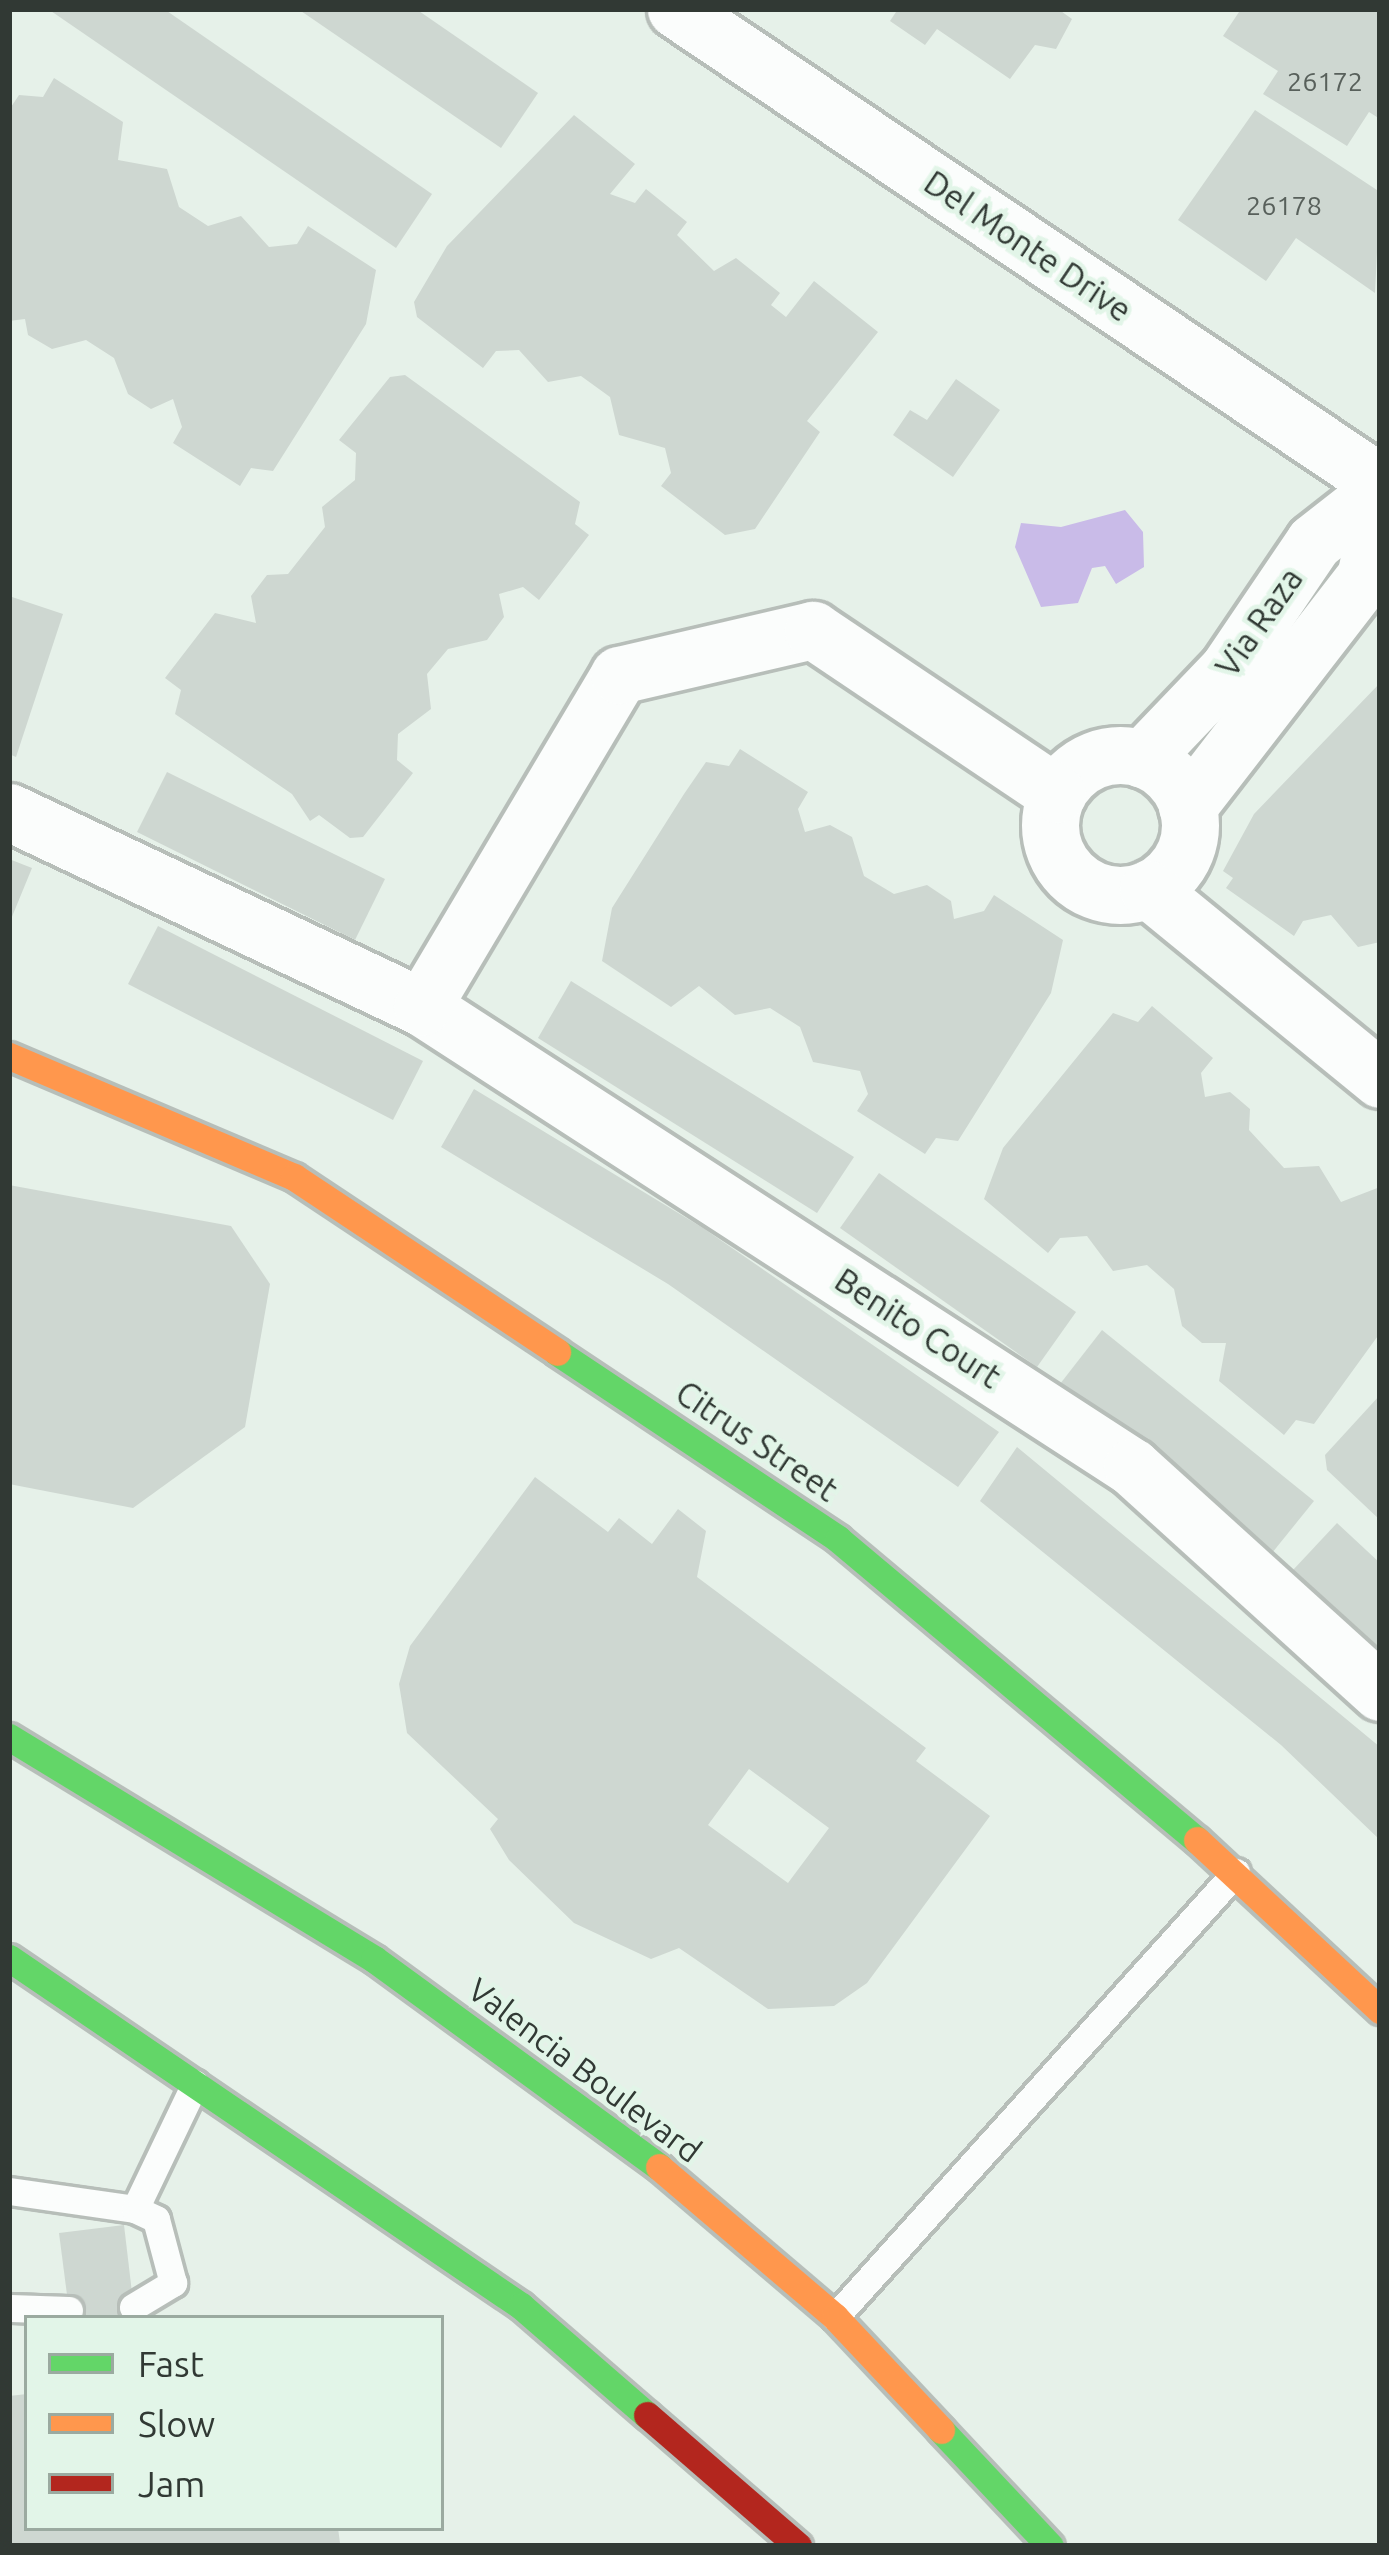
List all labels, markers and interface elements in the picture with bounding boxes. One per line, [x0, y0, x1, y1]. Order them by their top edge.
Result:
house number: 26172 [1287, 66, 1363, 98]
street label: Del Monte Drive [917, 162, 1139, 330]
house number: 26178 [1246, 190, 1322, 222]
street label: Via Raza [1207, 560, 1311, 684]
street label: Benito Court [828, 1260, 1008, 1396]
street label: Citrus Street [669, 1372, 845, 1510]
street label: Valencia Boulevard [461, 1969, 709, 2171]
legend [24, 2315, 444, 2531]
text: Fast [138, 2343, 204, 2384]
text: Slow [138, 2403, 215, 2444]
text: Jam [138, 2463, 205, 2504]

